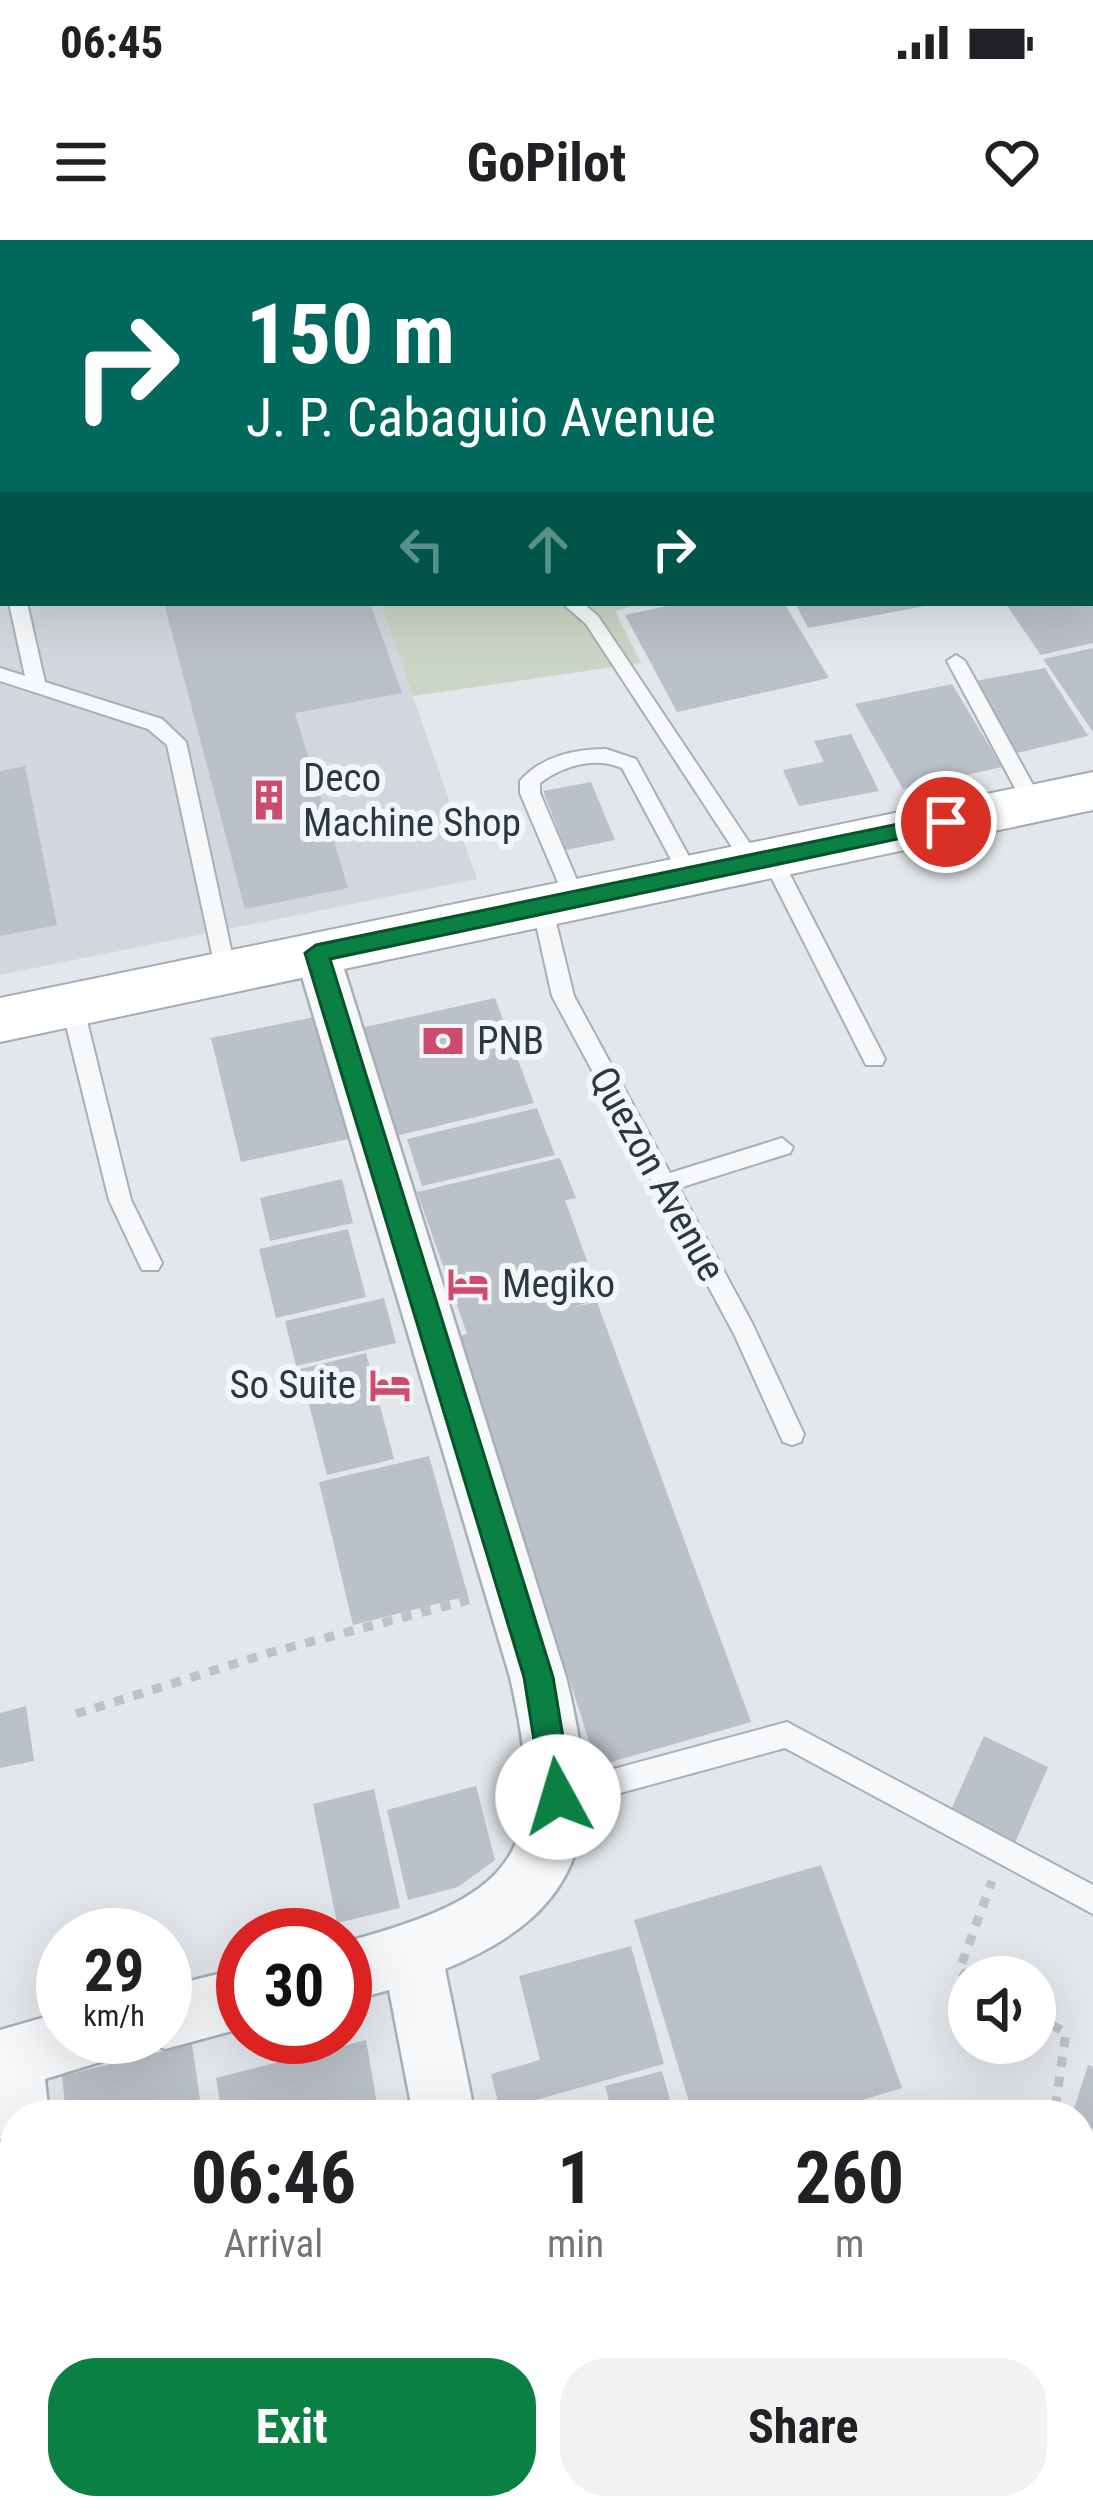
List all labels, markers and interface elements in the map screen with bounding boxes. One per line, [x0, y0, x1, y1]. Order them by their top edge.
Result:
text: 06:45 [60, 16, 163, 69]
icon: menu [48, 129, 114, 195]
icon: heart [979, 129, 1045, 195]
text: GoPilot [467, 131, 626, 194]
text: 150 m [246, 285, 455, 384]
icon: right [48, 288, 204, 444]
text: J. P. Cabaguio Avenue [246, 386, 716, 449]
icon: left [389, 516, 455, 582]
icon: ahead [515, 516, 581, 582]
icon: right [641, 516, 707, 582]
place label: Deco Machine Shop [303, 755, 521, 846]
pin [895, 771, 997, 873]
building icon: Deco Machine Shop [246, 777, 292, 823]
icon: arrive [913, 789, 979, 855]
bank icon: PNB [420, 1018, 466, 1064]
place label: PNB [477, 1018, 544, 1064]
street label: Quezon Avenue [579, 1059, 735, 1289]
hotel icon: Megiko [445, 1261, 491, 1307]
place label: Megiko [502, 1261, 615, 1307]
place label: So Suite [229, 1362, 356, 1408]
hotel icon: So Suite [367, 1362, 413, 1408]
position arrow [495, 1734, 621, 1860]
speed limit sign: 30 [216, 1908, 372, 2064]
text: 29 [84, 1935, 144, 2006]
map controls [948, 1956, 1056, 2064]
button: sound [948, 1956, 1056, 2064]
text: km/h [83, 1998, 145, 2033]
text: 06:46 [191, 2136, 356, 2221]
text: 1 [557, 2136, 594, 2221]
text: 260 [795, 2136, 904, 2221]
text: Arrival [224, 2221, 323, 2267]
text: min [547, 2221, 604, 2267]
text: m [835, 2221, 864, 2267]
button: Exit [48, 2358, 536, 2496]
button: Share [560, 2358, 1047, 2496]

